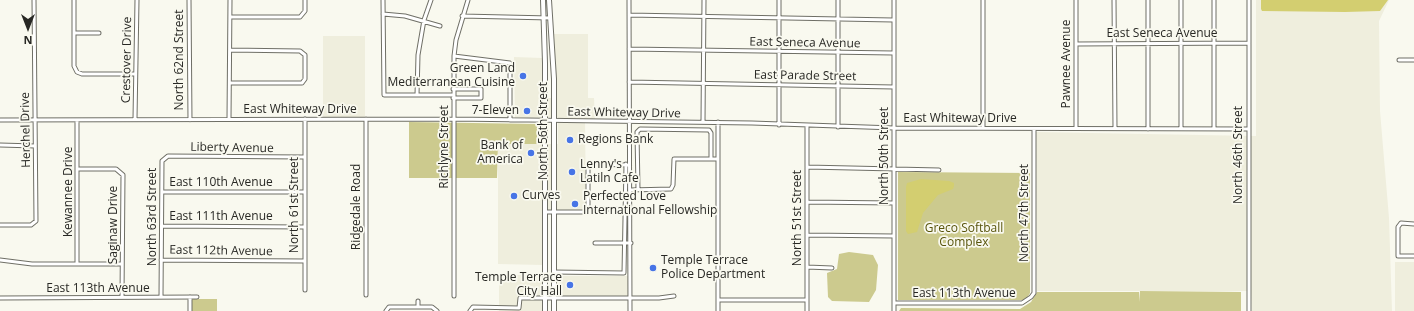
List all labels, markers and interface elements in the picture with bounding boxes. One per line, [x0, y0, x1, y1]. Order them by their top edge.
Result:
north arrow [8, 8, 48, 48]
street label: North 62nd Street [173, 10, 187, 110]
street label: Crestover Drive [119, 17, 135, 103]
street label: Pawnee Avenue [1060, 20, 1074, 108]
street label: East Seneca Avenue [1106, 27, 1218, 41]
text: N [24, 33, 32, 48]
street label: East Seneca Avenue [749, 35, 861, 51]
place label: Green Land Mediterranean Cuisine [388, 62, 515, 90]
street label: East Parade Street [754, 68, 856, 84]
marker: Green Land Mediterranean Cuisine [518, 71, 528, 81]
street label: North 56th Street [537, 82, 551, 180]
street label: Herchel Drive [18, 92, 34, 168]
street label: East Whiteway Drive [243, 103, 357, 117]
place label: 7-Eleven [472, 104, 519, 118]
street label: Richlyne Street [438, 105, 452, 189]
street label: East Whiteway Drive [567, 105, 681, 121]
marker: 7-Eleven [522, 106, 532, 116]
street label: North 46th Street [1232, 106, 1246, 204]
street label: North 50th Street [878, 107, 892, 205]
street label: East Whiteway Drive [903, 112, 1017, 126]
place label: Regions Bank [578, 133, 653, 147]
marker: Regions Bank [565, 135, 575, 145]
place label: Bank of America [477, 139, 523, 167]
street label: Liberty Avenue [190, 140, 274, 156]
street label: Kewannee Drive [62, 147, 76, 237]
marker: Bank of America [526, 148, 536, 158]
street label: North 61st Street [288, 157, 302, 253]
place label: Lenny's Latiln Cafe [580, 158, 639, 186]
street label: Ridgedale Road [350, 164, 364, 250]
street label: North 47th Street [1018, 164, 1032, 262]
marker: Lenny's Latiln Cafe [567, 167, 577, 177]
street label: North 63rd Street [146, 168, 160, 266]
street label: North 51st Street [791, 170, 805, 266]
street label: East 110th Avenue [169, 176, 273, 190]
street label: Saginaw Drive [107, 186, 121, 264]
place label: Curves [522, 189, 560, 203]
place label: Perfected Love International Fellowship [583, 190, 717, 218]
marker: Curves [509, 191, 519, 201]
marker: Perfected Love International Fellowship [570, 199, 580, 209]
street label: East 111th Avenue [169, 210, 273, 224]
park label: Greco Softball Complex [925, 222, 1003, 250]
street label: East 112th Avenue [169, 243, 273, 259]
place label: Temple Terrace Police Department [661, 254, 765, 282]
marker: Temple Terrace Police Department [648, 263, 658, 273]
place label: Temple Terrace City Hall [475, 271, 562, 299]
marker: Temple Terrace City Hall [565, 280, 575, 290]
street label: East 113th Avenue [46, 282, 150, 296]
street label: East 113th Avenue [912, 287, 1016, 301]

